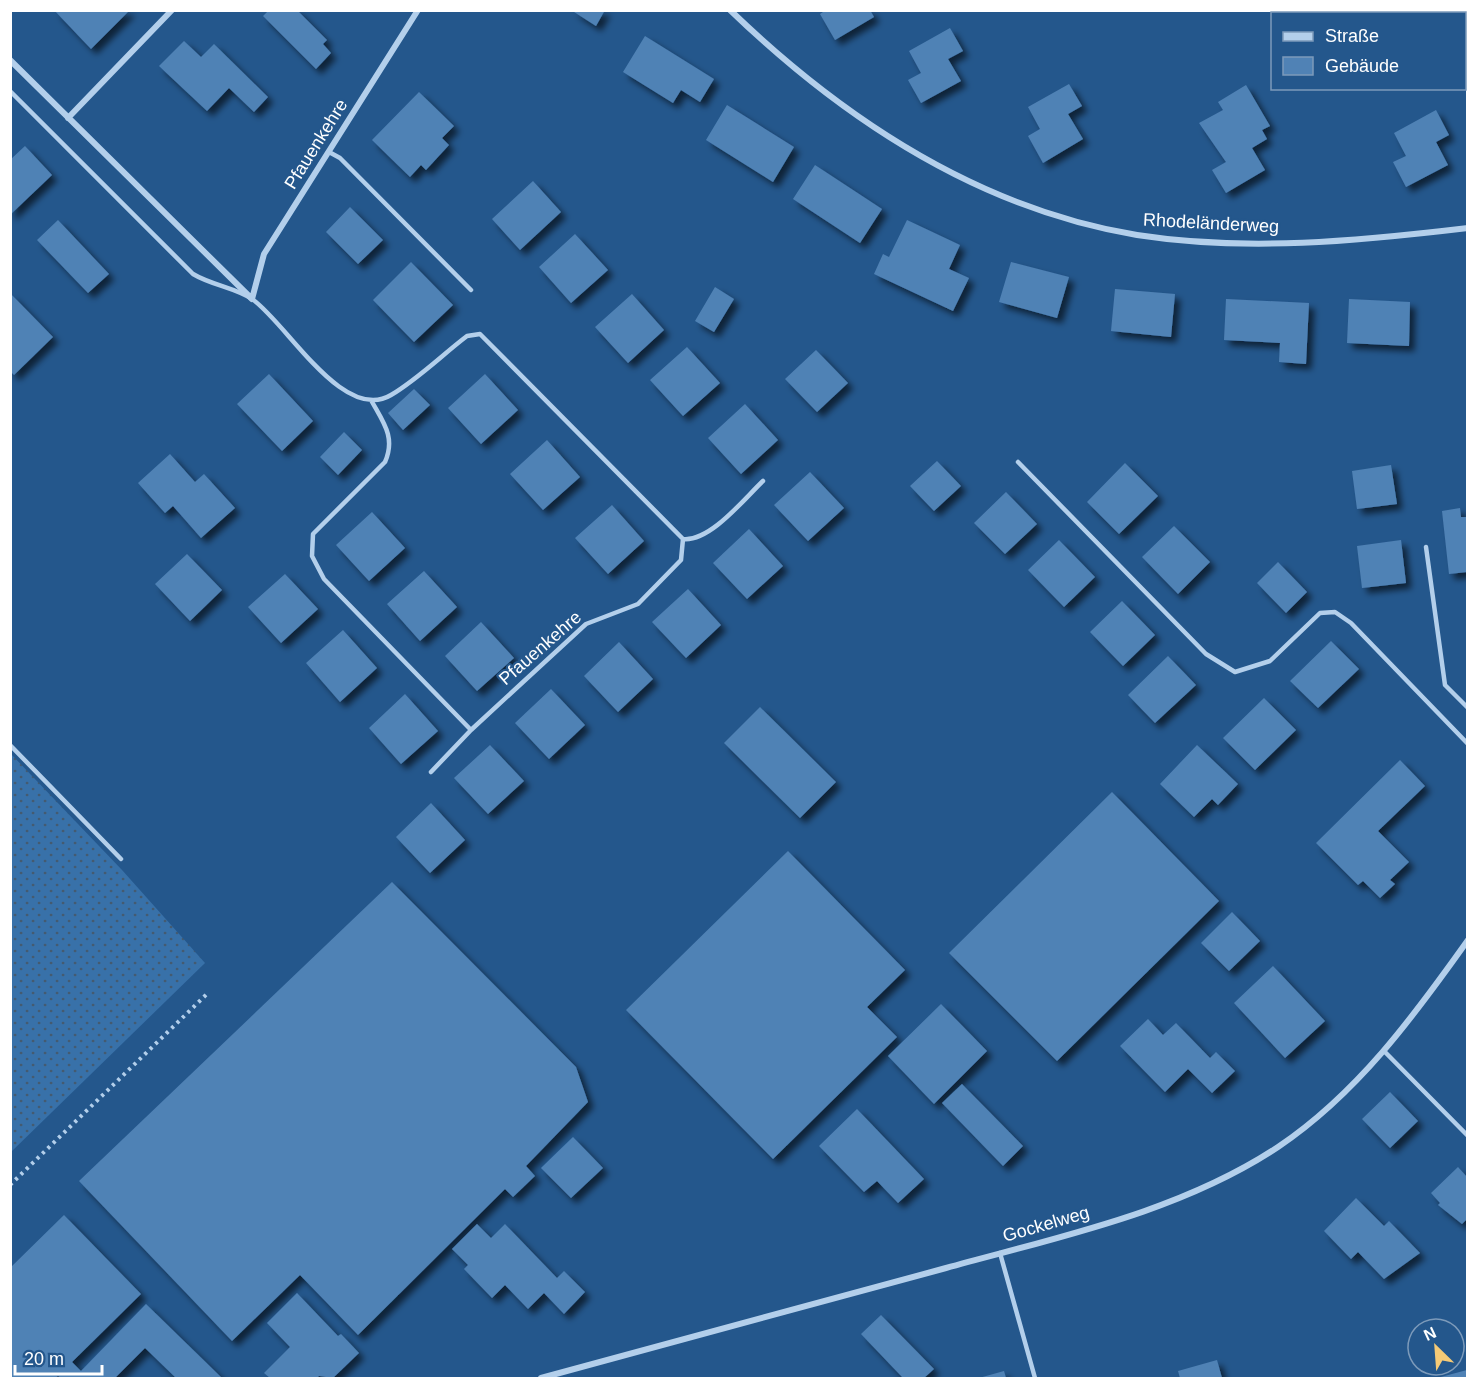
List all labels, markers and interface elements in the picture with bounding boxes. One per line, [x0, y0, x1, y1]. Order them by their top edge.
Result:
legend [1271, 12, 1466, 90]
text: Straße [1325, 26, 1379, 46]
text: Gebäude [1325, 56, 1399, 76]
street label: Pfauenkehre [280, 95, 352, 193]
street label: Rhodeländerweg [1143, 209, 1279, 237]
street label: Pfauenkehre [495, 607, 585, 689]
street label: Gockelweg [1000, 1202, 1092, 1246]
north arrow [1406, 1317, 1466, 1377]
text: N [1421, 1324, 1439, 1344]
scale bar [15, 1338, 102, 1376]
text: 20 m [24, 1349, 64, 1369]

